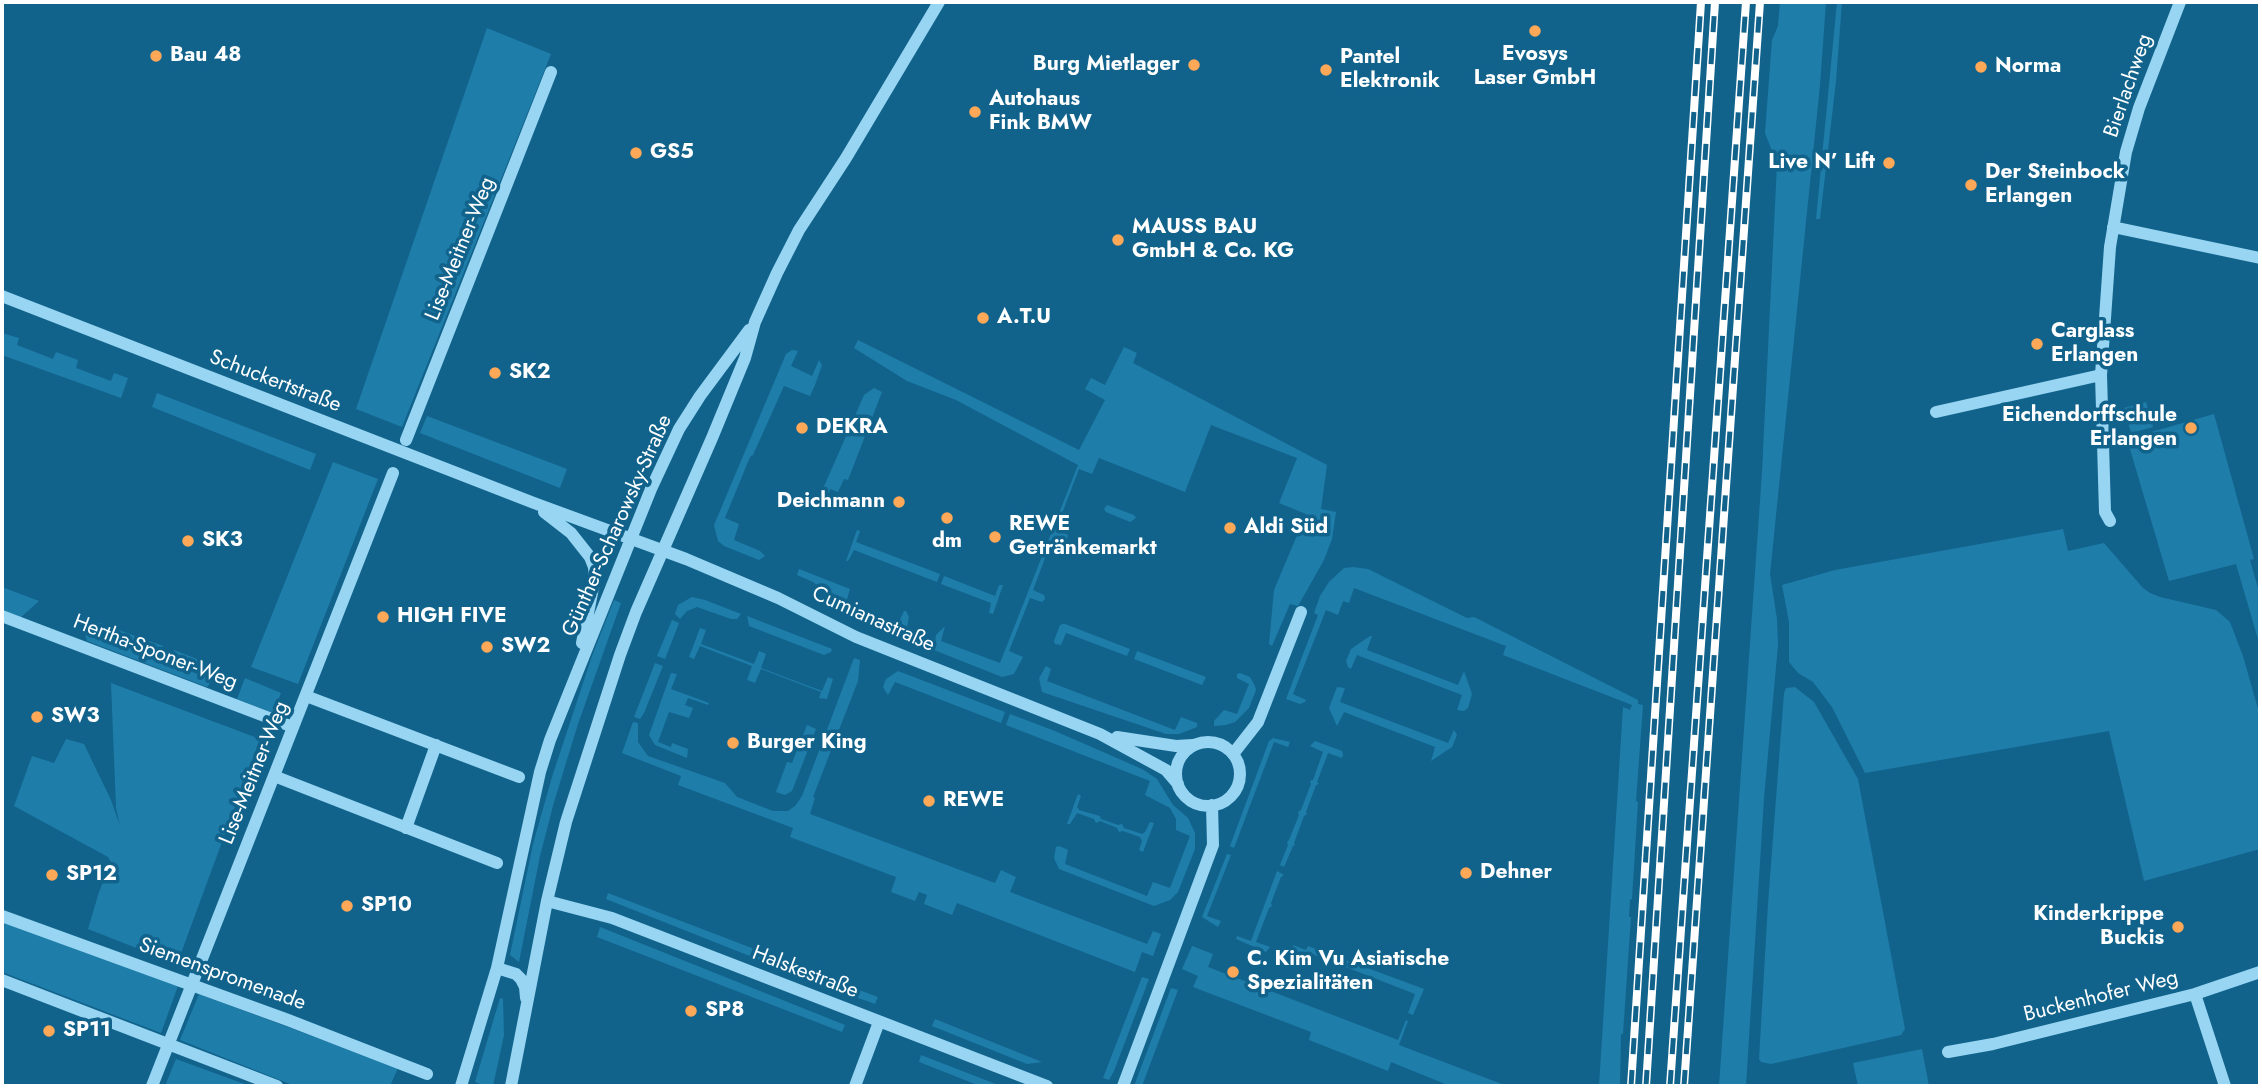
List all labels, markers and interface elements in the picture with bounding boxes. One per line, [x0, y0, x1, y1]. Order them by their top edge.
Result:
marker: Evosys Laser GmbH [1527, 23, 1543, 39]
street label: Bierlachweg [2100, 31, 2158, 141]
place label: Evosys Laser GmbH [1474, 42, 1596, 92]
place label: Bau 48 [170, 43, 241, 69]
place label: Pantel Elektronik [1340, 45, 1440, 95]
marker: Bau 48 [148, 48, 164, 64]
place label: Burg Mietlager [1033, 52, 1180, 78]
place label: Norma [1995, 54, 2061, 80]
marker: Burg Mietlager [1186, 57, 1202, 73]
marker: Norma [1973, 59, 1989, 75]
marker: Pantel Elektronik [1318, 62, 1334, 78]
place label: Autohaus Fink BMW [989, 87, 1092, 137]
marker: Autohaus Fink BMW [967, 104, 983, 120]
place label: GS5 [650, 140, 694, 166]
marker: GS5 [628, 145, 644, 161]
place label: Live N’ Lift [1768, 150, 1875, 176]
marker: Live N’ Lift [1881, 155, 1897, 171]
place label: Der Steinbock Erlangen [1985, 160, 2125, 210]
street label: Lise-Meitner-Weg [421, 174, 501, 324]
marker: Der Steinbock Erlangen [1963, 177, 1979, 193]
place label: MAUSS BAU GmbH & Co. KG [1132, 215, 1294, 265]
marker: MAUSS BAU GmbH & Co. KG [1110, 232, 1126, 248]
place label: A.T.U [997, 305, 1051, 331]
marker: A.T.U [975, 310, 991, 326]
place label: Carglass Erlangen [2051, 319, 2138, 369]
marker: Carglass Erlangen [2029, 336, 2045, 352]
street label: Schuckertstraße [206, 345, 344, 419]
place label: SK2 [509, 360, 551, 386]
marker: SK2 [487, 365, 503, 381]
place label: Eichendorffschule Erlangen [2002, 403, 2177, 453]
street label: Günther-Scharowsky-Straße [558, 411, 678, 641]
place label: DEKRA [816, 415, 888, 441]
marker: DEKRA [794, 420, 810, 436]
marker: Eichendorffschule Erlangen [2183, 420, 2199, 436]
place label: Deichmann [777, 489, 885, 515]
marker: Deichmann [891, 494, 907, 510]
marker: dm [939, 510, 955, 526]
place label: REWE Getränkemarkt [1009, 512, 1157, 562]
place label: Aldi Süd [1244, 515, 1328, 541]
marker: Aldi Süd [1222, 520, 1238, 536]
place label: SK3 [202, 528, 243, 554]
place label: dm [932, 529, 962, 555]
marker: REWE Getränkemarkt [987, 529, 1003, 545]
marker: SK3 [180, 533, 196, 549]
street label: Cumianastraße [808, 582, 938, 658]
place label: HIGH FIVE [397, 604, 507, 630]
marker: HIGH FIVE [375, 609, 391, 625]
street label: Hertha-Sponer-Weg [69, 610, 241, 696]
place label: SW2 [501, 634, 550, 660]
marker: SW2 [479, 639, 495, 655]
street label: Lise-Meitner-Weg [215, 698, 295, 848]
place label: SW3 [51, 704, 100, 730]
marker: SW3 [29, 709, 45, 725]
place label: Burger King [747, 730, 866, 756]
marker: Burger King [725, 735, 741, 751]
place label: REWE [943, 788, 1004, 814]
marker: REWE [921, 793, 937, 809]
place label: Dehner [1480, 860, 1552, 886]
place label: SP12 [66, 862, 117, 888]
marker: Dehner [1458, 865, 1474, 881]
marker: SP12 [44, 867, 60, 883]
place label: SP10 [361, 893, 412, 919]
marker: SP10 [339, 898, 355, 914]
place label: Kinderkrippe Buckis [2033, 902, 2164, 952]
marker: Kinderkrippe Buckis [2170, 919, 2186, 935]
street label: Siemenspromenade [135, 933, 309, 1017]
street label: Halskestraße [748, 941, 862, 1005]
place label: C. Kim Vu Asiatische Spezialitäten [1247, 947, 1449, 997]
marker: C. Kim Vu Asiatische Spezialitäten [1225, 964, 1241, 980]
street label: Buckenhofer Weg [2021, 966, 2181, 1028]
place label: SP8 [705, 998, 744, 1024]
marker: SP8 [683, 1003, 699, 1019]
place label: SP11 [63, 1018, 111, 1044]
marker: SP11 [41, 1023, 57, 1039]

